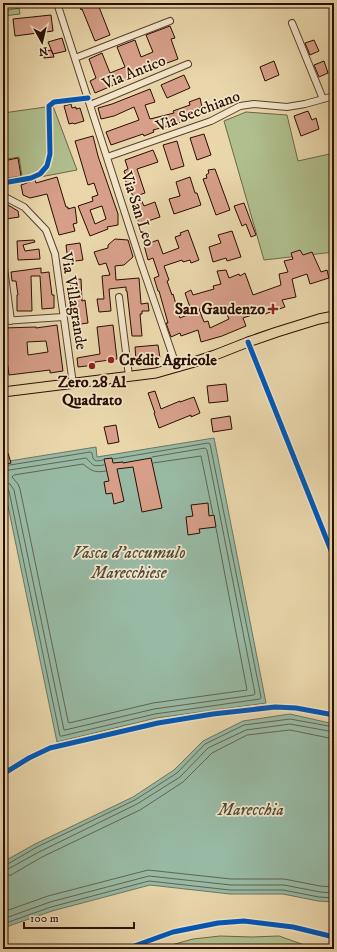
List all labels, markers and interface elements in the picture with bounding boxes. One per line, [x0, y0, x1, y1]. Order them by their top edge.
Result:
north arrow [22, 22, 62, 62]
text: N [38, 43, 49, 58]
street label: Via Antico [98, 50, 169, 94]
street label: Via Secchiano [152, 86, 243, 137]
street label: Via San Leo [116, 168, 160, 249]
street label: Via Villagrande [56, 250, 92, 352]
place label: San Gaudenzo [175, 299, 265, 319]
marker: San Gaudenzo [268, 304, 278, 314]
place label: Crédit Agricole [119, 350, 217, 370]
marker: Crédit Agricole [106, 355, 116, 365]
marker: Zero 28 Al Quadrato [87, 361, 97, 371]
place label: Zero 28 Al Quadrato [58, 372, 127, 410]
water label: Vasca d'accumulo Marecchiese [72, 542, 186, 584]
water label: Marecchia [217, 799, 284, 821]
scale bar [24, 904, 134, 930]
text: 100 m [30, 911, 59, 926]

